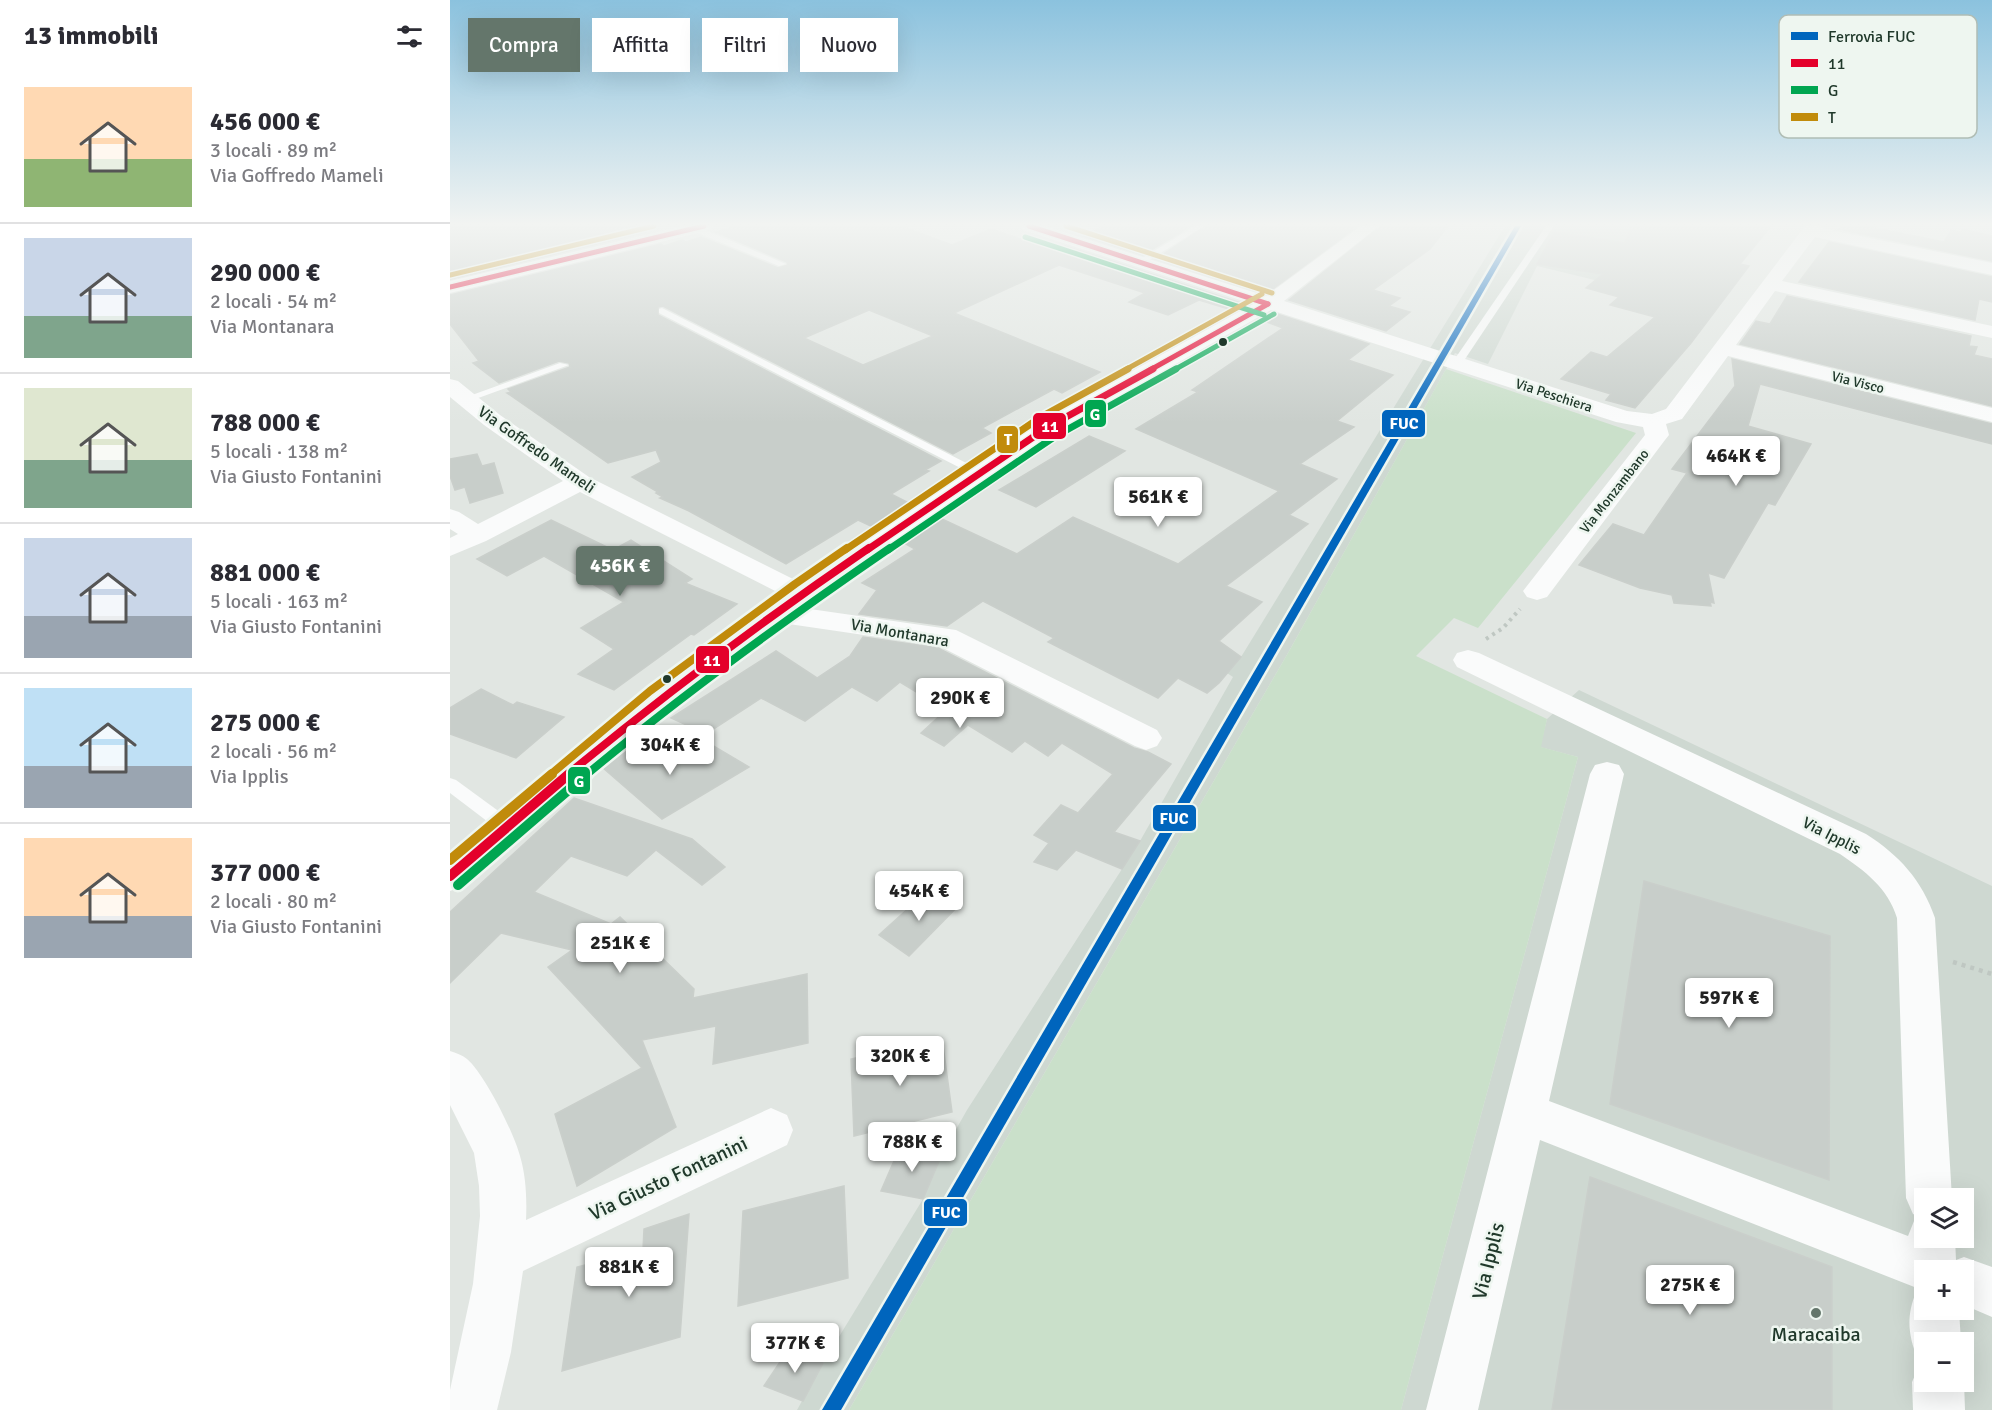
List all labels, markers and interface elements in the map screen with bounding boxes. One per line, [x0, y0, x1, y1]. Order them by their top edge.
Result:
legend [1779, 15, 1977, 138]
chip: Compra [468, 18, 580, 72]
chip: Affitta [592, 18, 690, 72]
chip: Filtri [702, 18, 788, 72]
chip: Nuovo [800, 18, 898, 72]
text: 13 immobili [24, 20, 158, 52]
icon: filters [393, 20, 426, 53]
text: Ferrovia FUC [1828, 27, 1915, 47]
text: 11 [1828, 54, 1845, 74]
text: G [1828, 81, 1838, 101]
text: 456 000 € [210, 106, 320, 138]
text: T [1828, 108, 1836, 128]
icon: home [72, 111, 144, 183]
text: 3 locali · 89 m² [210, 138, 337, 163]
text: Via Goffredo Mameli [210, 163, 384, 188]
text: 290 000 € [210, 257, 320, 289]
icon: home [72, 262, 144, 334]
text: 2 locali · 54 m² [210, 289, 337, 314]
text: Via Montanara [210, 314, 334, 339]
unlabelled marker [1217, 336, 1229, 348]
street label: Via Visco [1830, 368, 1886, 397]
street label: Via Peschiera [1513, 375, 1594, 416]
line badge: G [1084, 399, 1107, 428]
street label: Via Goffredo Mameli [474, 402, 599, 498]
text: G [1090, 405, 1100, 425]
text: 788 000 € [210, 407, 320, 439]
line badge: FUC [1381, 409, 1426, 438]
icon: home [72, 412, 144, 484]
line badge: 11 [1032, 412, 1067, 440]
text: FUC [1390, 414, 1419, 434]
text: 11 [1041, 417, 1059, 437]
line badge: T [996, 425, 1019, 454]
text: T [1004, 430, 1013, 450]
pin: 464K € [1687, 436, 1785, 487]
text: 5 locali · 138 m² [210, 439, 348, 464]
text: 464K € [1706, 443, 1766, 468]
street label: Via Monzambano [1576, 446, 1653, 537]
text: Via Giusto Fontanini [210, 464, 382, 489]
pin: 561K € [1109, 477, 1207, 528]
text: 561K € [1128, 484, 1188, 509]
pin: 456K € [571, 546, 669, 597]
text: 456K € [590, 553, 650, 578]
text: 881 000 € [210, 557, 320, 589]
icon: home [72, 562, 144, 634]
text: 5 locali · 163 m² [210, 589, 348, 614]
text: Via Giusto Fontanini [210, 614, 382, 639]
street label: Via Montanara [849, 614, 951, 651]
line badge: 11 [695, 645, 730, 674]
text: 11 [703, 651, 721, 671]
unlabelled marker [661, 673, 673, 685]
pin: 290K € [911, 678, 1009, 729]
text: 290K € [930, 685, 990, 710]
text: 275 000 € [210, 707, 320, 739]
icon: home [72, 712, 144, 784]
pin: 304K € [621, 725, 719, 776]
text: 304K € [640, 732, 700, 757]
text: 2 locali · 56 m² [210, 739, 337, 764]
text: Via Ipplis [210, 764, 288, 789]
line badge: G [567, 766, 591, 795]
text: G [574, 772, 584, 792]
line badge: FUC [1152, 804, 1197, 832]
text: FUC [1160, 809, 1189, 829]
street label: Via Ipplis [1799, 813, 1864, 859]
text: 377 000 € [210, 857, 320, 889]
icon: home [72, 862, 144, 934]
pin: 454K € [870, 871, 968, 922]
text: 454K € [889, 878, 949, 903]
text: 2 locali · 80 m² [210, 889, 337, 914]
text: Via Giusto Fontanini [210, 914, 382, 939]
pin: 251K € [571, 923, 669, 974]
text: 251K € [590, 930, 650, 955]
pin: 597K € [1680, 978, 1778, 1029]
text: 597K € [1699, 985, 1759, 1010]
pin: 320K € [851, 1036, 949, 1087]
text: 320K € [870, 1043, 930, 1068]
pin: 788K € [863, 1122, 961, 1173]
text: 788K € [882, 1129, 942, 1154]
street label: Via Giusto Fontanini [585, 1131, 751, 1226]
map controls [1914, 1188, 1974, 1392]
button: layers [1914, 1188, 1974, 1248]
line badge: FUC [923, 1198, 968, 1227]
text: FUC [932, 1203, 961, 1223]
street label: Via Ipplis [1467, 1220, 1510, 1302]
pin: 881K € [580, 1247, 678, 1298]
text: 881K € [599, 1254, 659, 1279]
button: + [1914, 1260, 1974, 1320]
pin: 275K € [1641, 1265, 1739, 1316]
text: 275K € [1660, 1272, 1720, 1297]
marker: Maracaiba [1809, 1306, 1823, 1320]
place label: Maracaiba [1771, 1322, 1861, 1347]
pin: 377K € [746, 1323, 844, 1374]
text: 377K € [765, 1330, 825, 1355]
button: − [1914, 1332, 1974, 1392]

